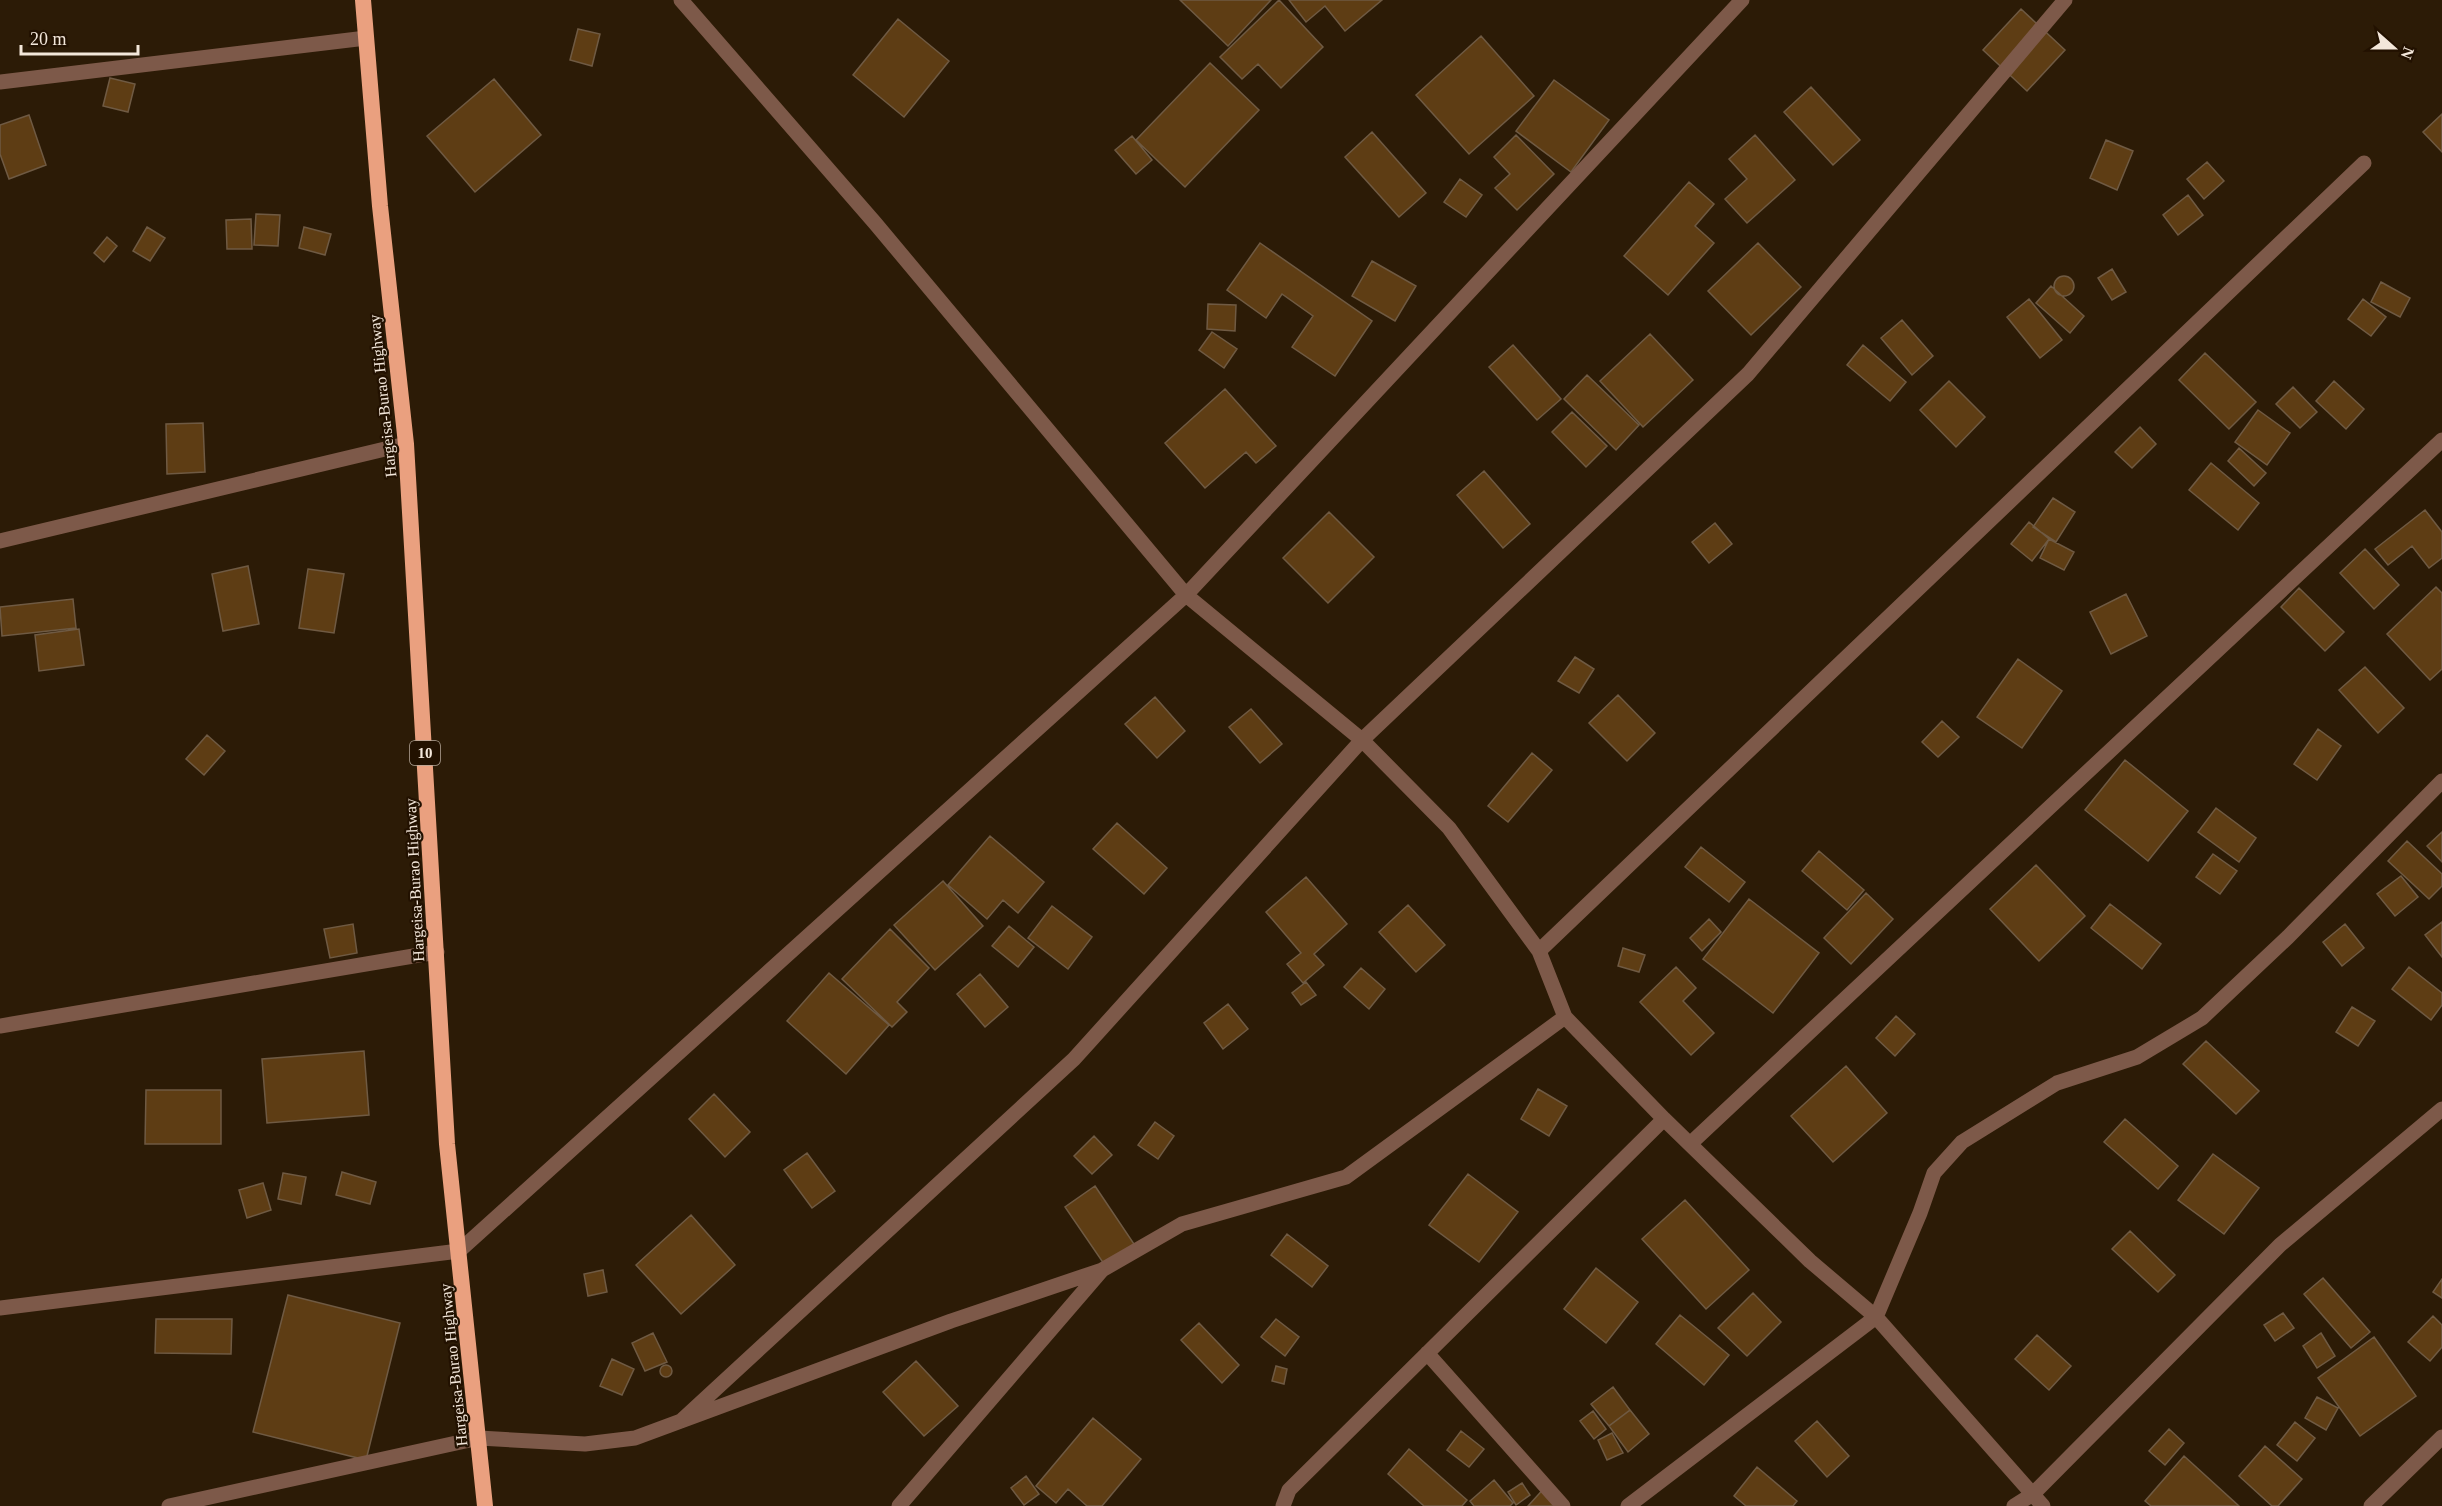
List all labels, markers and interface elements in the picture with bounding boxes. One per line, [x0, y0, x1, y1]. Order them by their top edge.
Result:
scale bar [21, 18, 138, 56]
north arrow [2364, 18, 2424, 78]
text: 20 m [30, 29, 67, 49]
text: N [2397, 45, 2418, 62]
street label: Hargeisa-Burao Highway [365, 314, 400, 478]
road number: 10 [410, 741, 440, 765]
street label: Hargeisa-Burao Highway [402, 798, 428, 962]
street label: Hargeisa-Burao Highway [436, 1283, 471, 1447]

